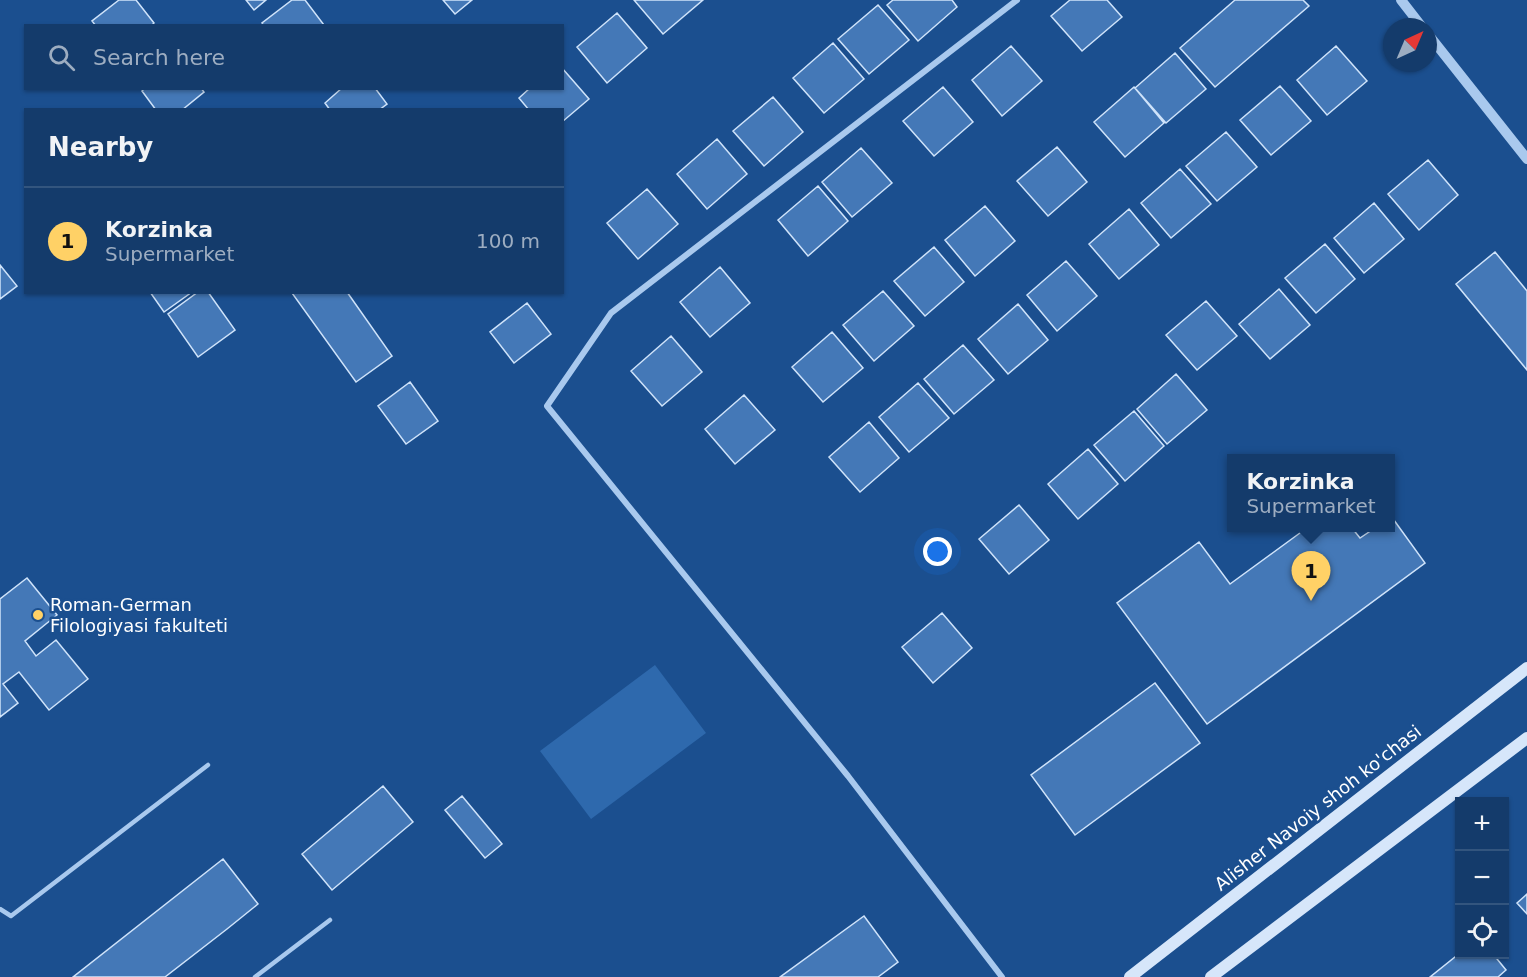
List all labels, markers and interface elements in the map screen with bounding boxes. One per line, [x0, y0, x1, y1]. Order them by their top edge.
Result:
north arrow [1383, 18, 1437, 72]
search box [24, 24, 564, 90]
icon: search [45, 41, 78, 74]
text: Search here [93, 45, 225, 70]
text: Nearby [48, 132, 153, 162]
text: Korzinka [105, 217, 213, 242]
text: 1 [61, 229, 74, 253]
text: 100 m [476, 229, 540, 253]
text: Supermarket [105, 242, 234, 266]
popup [1227, 454, 1395, 532]
text: Korzinka [1246, 469, 1355, 494]
text: Supermarket [1246, 494, 1376, 518]
your location [923, 537, 952, 566]
pin: 1 [1292, 552, 1330, 601]
place label: Roman-German Filologiyasi fakulteti [50, 594, 228, 636]
marker: Roman-German Filologiyasi fakulteti [31, 608, 45, 622]
street label: Alisher Navoiy shoh ko'chasi [1210, 720, 1425, 895]
map controls [1455, 797, 1509, 959]
button: + [1455, 797, 1509, 851]
button: − [1455, 851, 1509, 905]
button: locate [1455, 905, 1509, 959]

